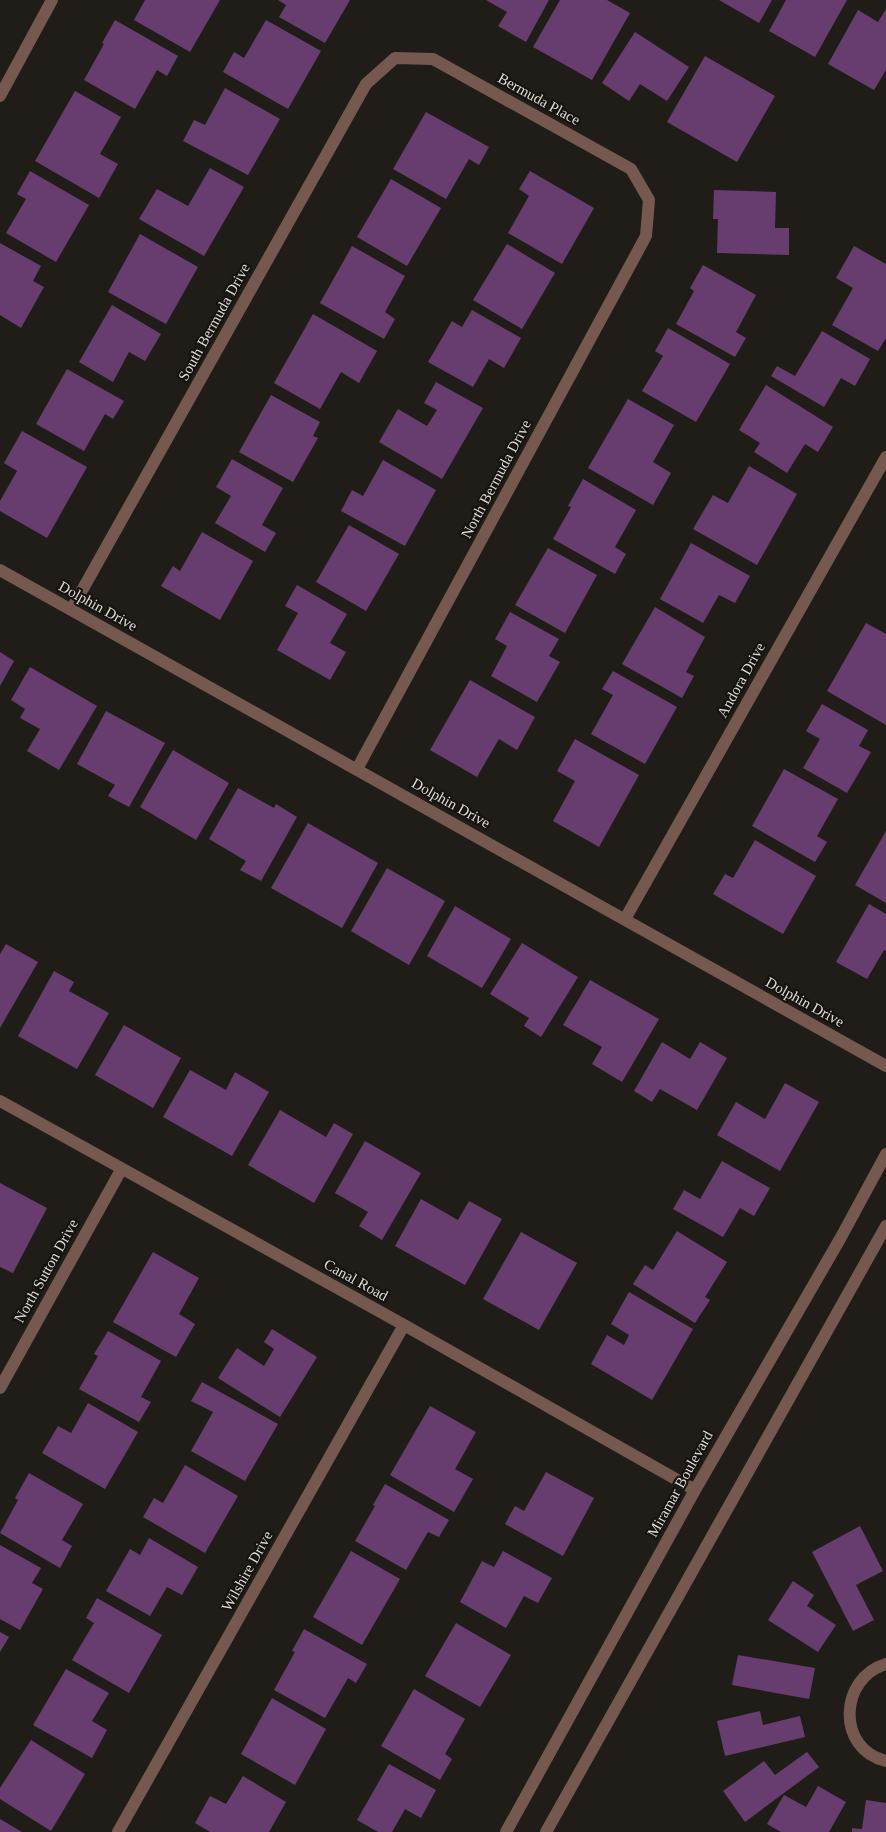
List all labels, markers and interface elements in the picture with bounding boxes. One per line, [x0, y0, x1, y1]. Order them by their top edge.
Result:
street label: Bermuda Place [495, 70, 583, 128]
street label: South Bermuda Drive [175, 260, 253, 383]
street label: North Bermuda Drive [458, 417, 534, 541]
street label: Dolphin Drive [56, 578, 140, 634]
street label: Andora Drive [714, 640, 768, 720]
street label: Dolphin Drive [409, 775, 493, 831]
street label: Dolphin Drive [763, 974, 847, 1030]
street label: North Sutton Drive [11, 1216, 81, 1326]
street label: Canal Road [321, 1256, 391, 1304]
street label: Miramar Boulevard [644, 1428, 716, 1540]
street label: Wilshire Drive [218, 1528, 276, 1614]

